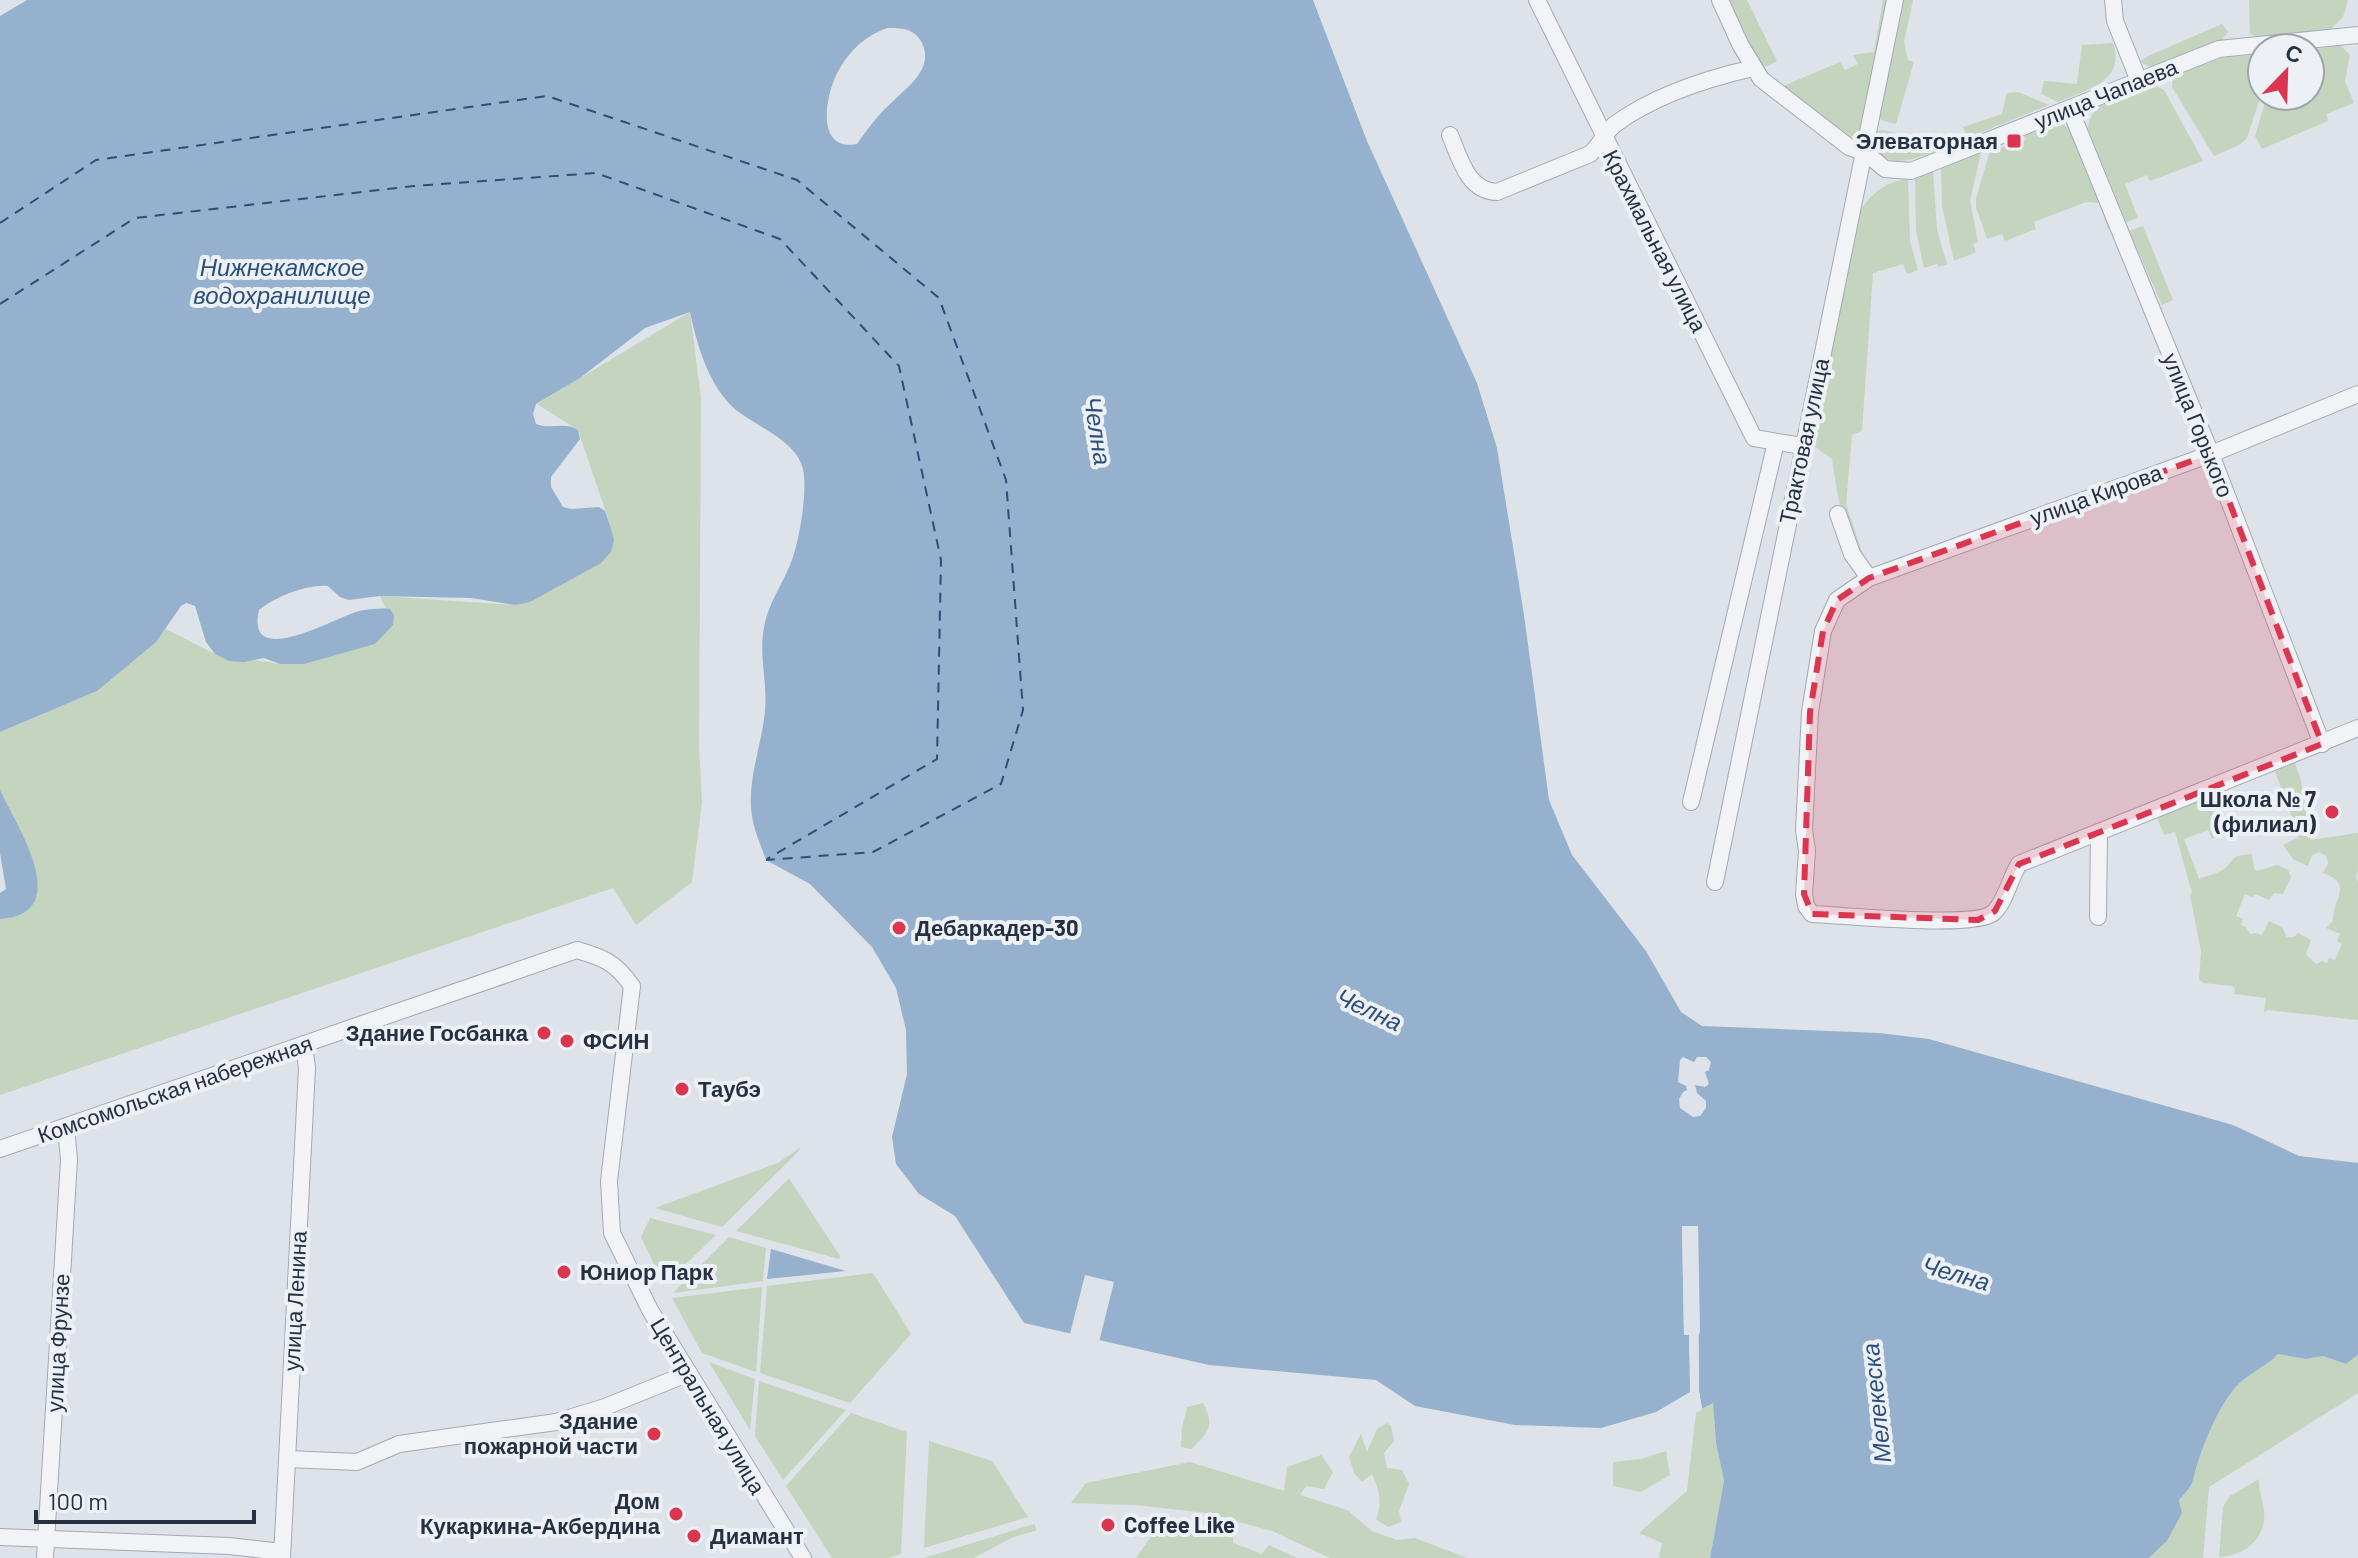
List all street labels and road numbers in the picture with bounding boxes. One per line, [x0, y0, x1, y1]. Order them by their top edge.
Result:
street label: улица Чапаева [2030, 52, 2182, 134]
street label: Крахмальная улица [1598, 145, 1713, 337]
street label: улица Горького [2157, 349, 2240, 501]
street label: Трактовая улица [1773, 355, 1834, 526]
street label: улица Кирова [2026, 458, 2166, 531]
street label: Комсомольская набережная [34, 1029, 316, 1148]
street label: улица Ленина [277, 1229, 312, 1372]
street label: улица Фрунзе [40, 1273, 75, 1413]
street label: Центральная улица [645, 1313, 772, 1499]

